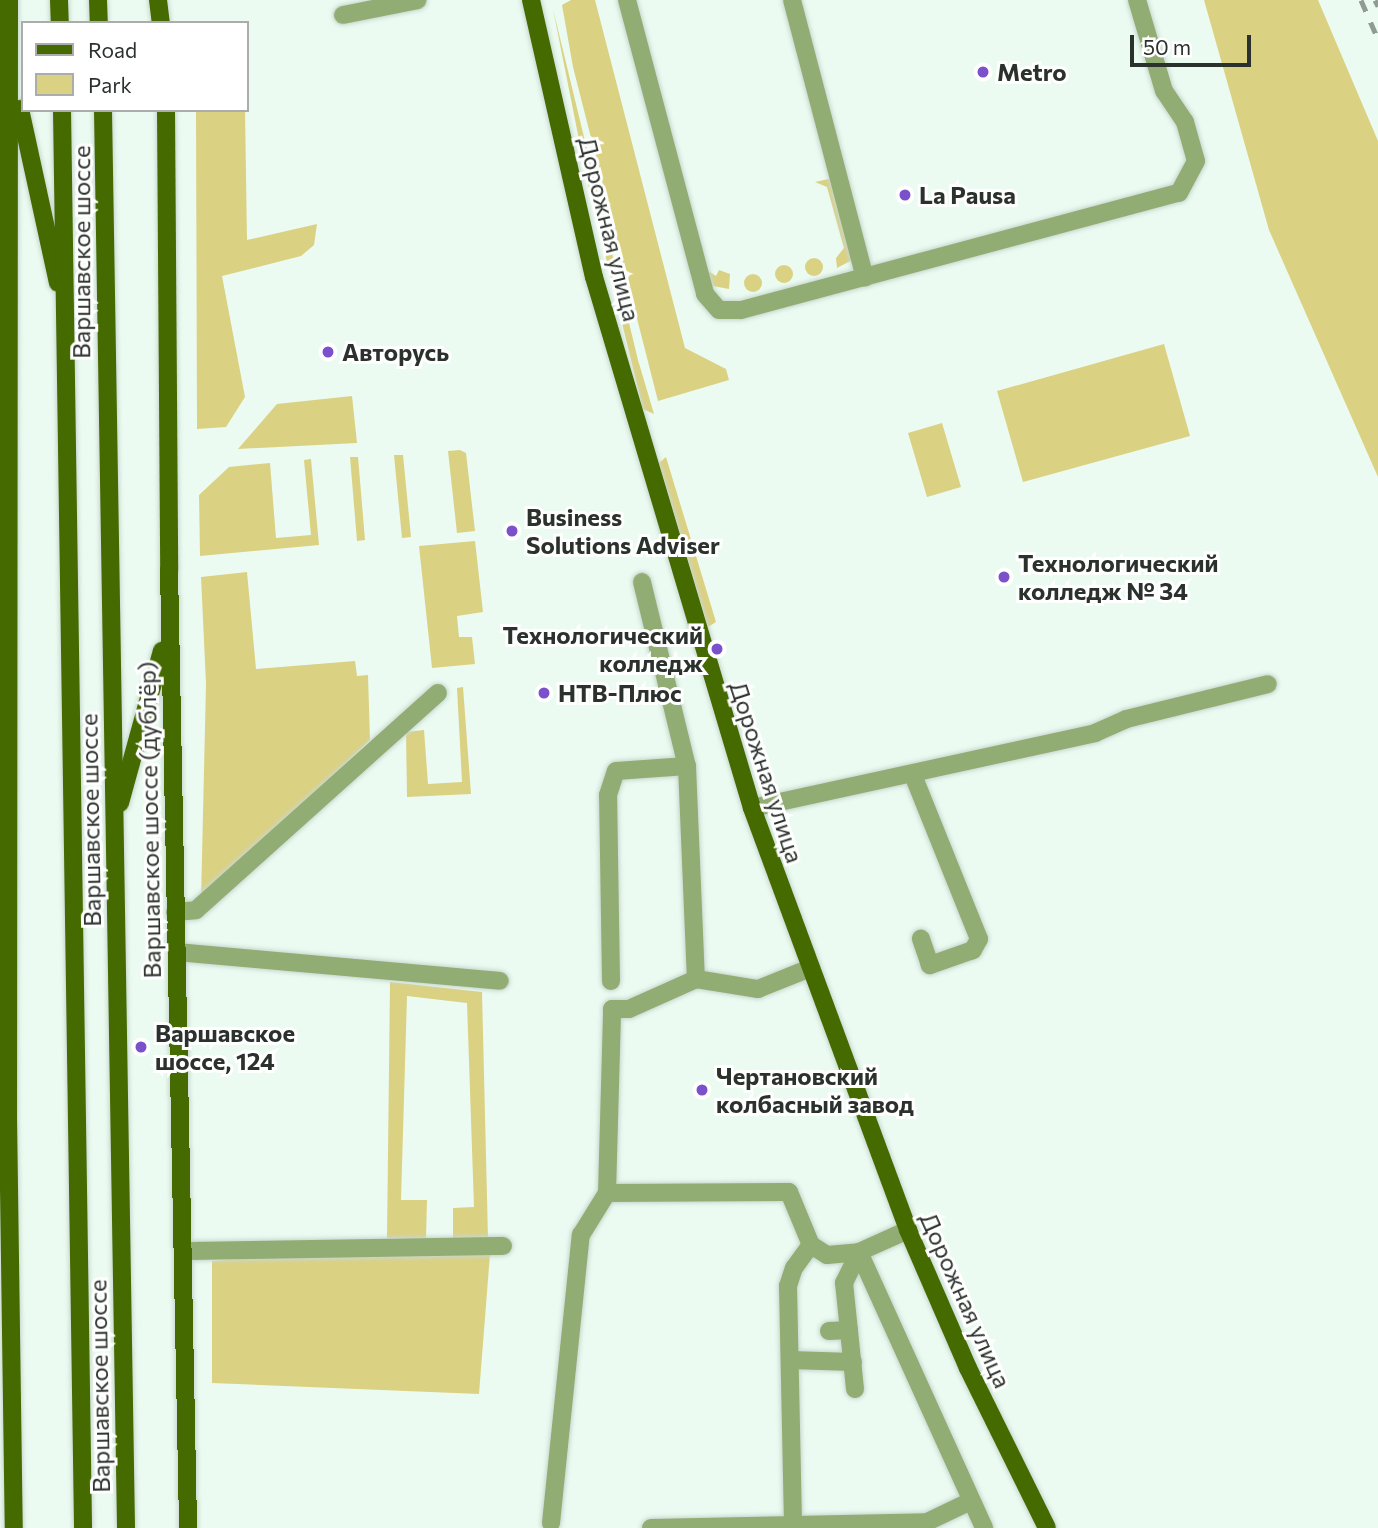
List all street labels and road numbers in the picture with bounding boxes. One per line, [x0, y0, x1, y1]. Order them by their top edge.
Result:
street label: Дорожная улица [573, 134, 647, 324]
street label: Варшавское шоссе [67, 145, 95, 359]
street label: Варшавское шоссе (дублёр) [132, 661, 166, 979]
street label: Дорожная улица [724, 678, 810, 866]
street label: Варшавское шоссе [74, 713, 106, 927]
street label: Дорожная улица [914, 1208, 1018, 1392]
street label: Варшавское шоссе [83, 1279, 115, 1493]

